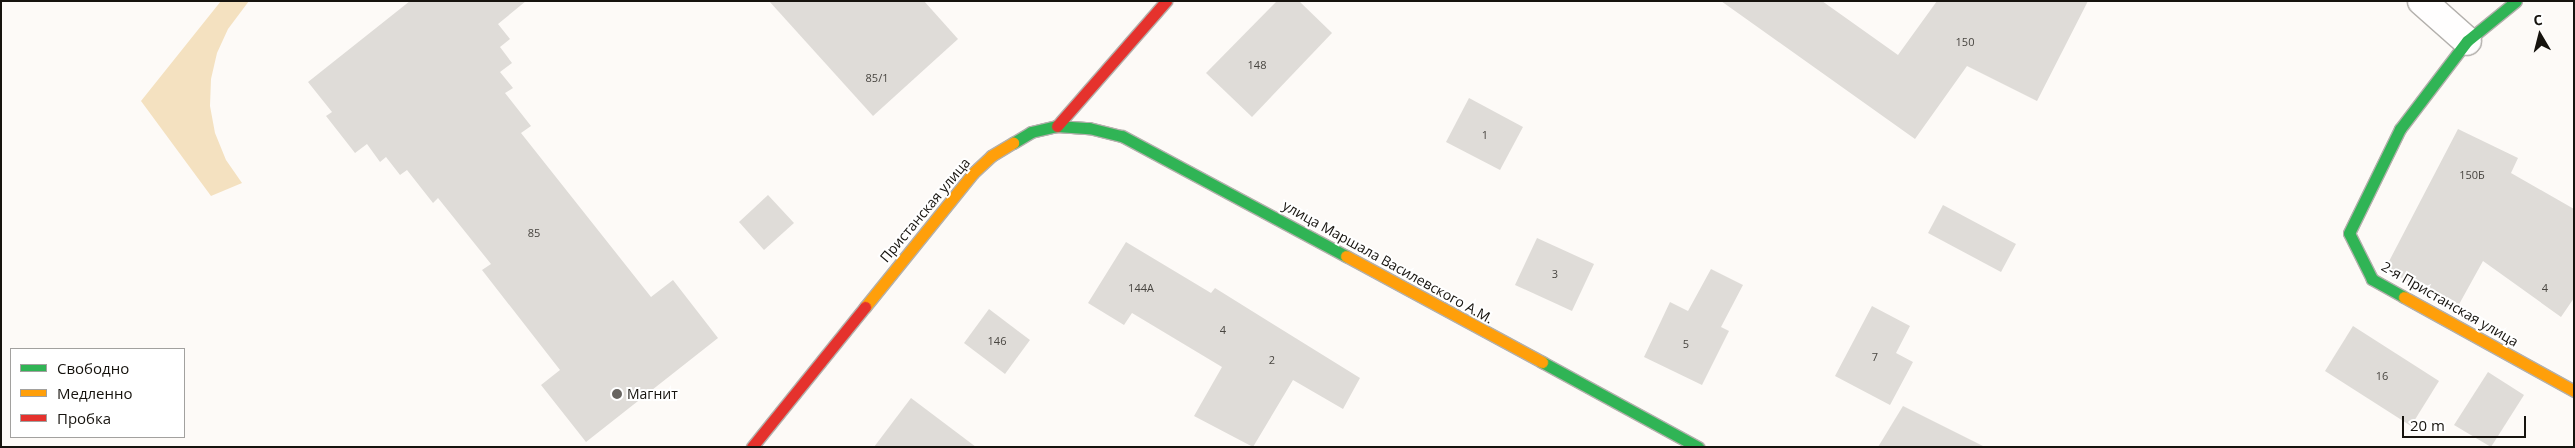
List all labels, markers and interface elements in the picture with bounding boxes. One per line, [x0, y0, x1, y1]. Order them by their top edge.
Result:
north arrow [2515, 10, 2565, 60]
text: С [2532, 10, 2544, 30]
house number: 150 [1956, 35, 1974, 49]
house number: 148 [1248, 58, 1266, 72]
house number: 85/1 [866, 71, 888, 85]
house number: 1 [1482, 128, 1488, 142]
street label: Пристанская улица [876, 154, 974, 266]
house number: 150Б [2459, 168, 2485, 182]
street label: улица Маршала Василевского А.М. [1280, 197, 1496, 327]
house number: 85 [528, 226, 540, 240]
street label: 2-я Пристанская улица [2379, 258, 2521, 350]
house number: 3 [1552, 267, 1558, 281]
house number: 144А [1128, 281, 1154, 295]
house number: 4 [2542, 281, 2548, 295]
house number: 4 [1220, 323, 1226, 337]
house number: 146 [988, 334, 1006, 348]
house number: 5 [1683, 337, 1689, 351]
legend [10, 348, 185, 438]
house number: 7 [1872, 350, 1878, 364]
house number: 2 [1269, 353, 1275, 367]
text: Свободно [57, 358, 129, 378]
house number: 16 [2376, 369, 2388, 383]
text: Медленно [57, 383, 133, 403]
place label: Магнит [627, 386, 678, 402]
marker: Магнит [611, 388, 623, 400]
scale bar [2405, 406, 2529, 438]
text: Пробка [57, 408, 111, 428]
text: 20 m [2410, 415, 2445, 435]

